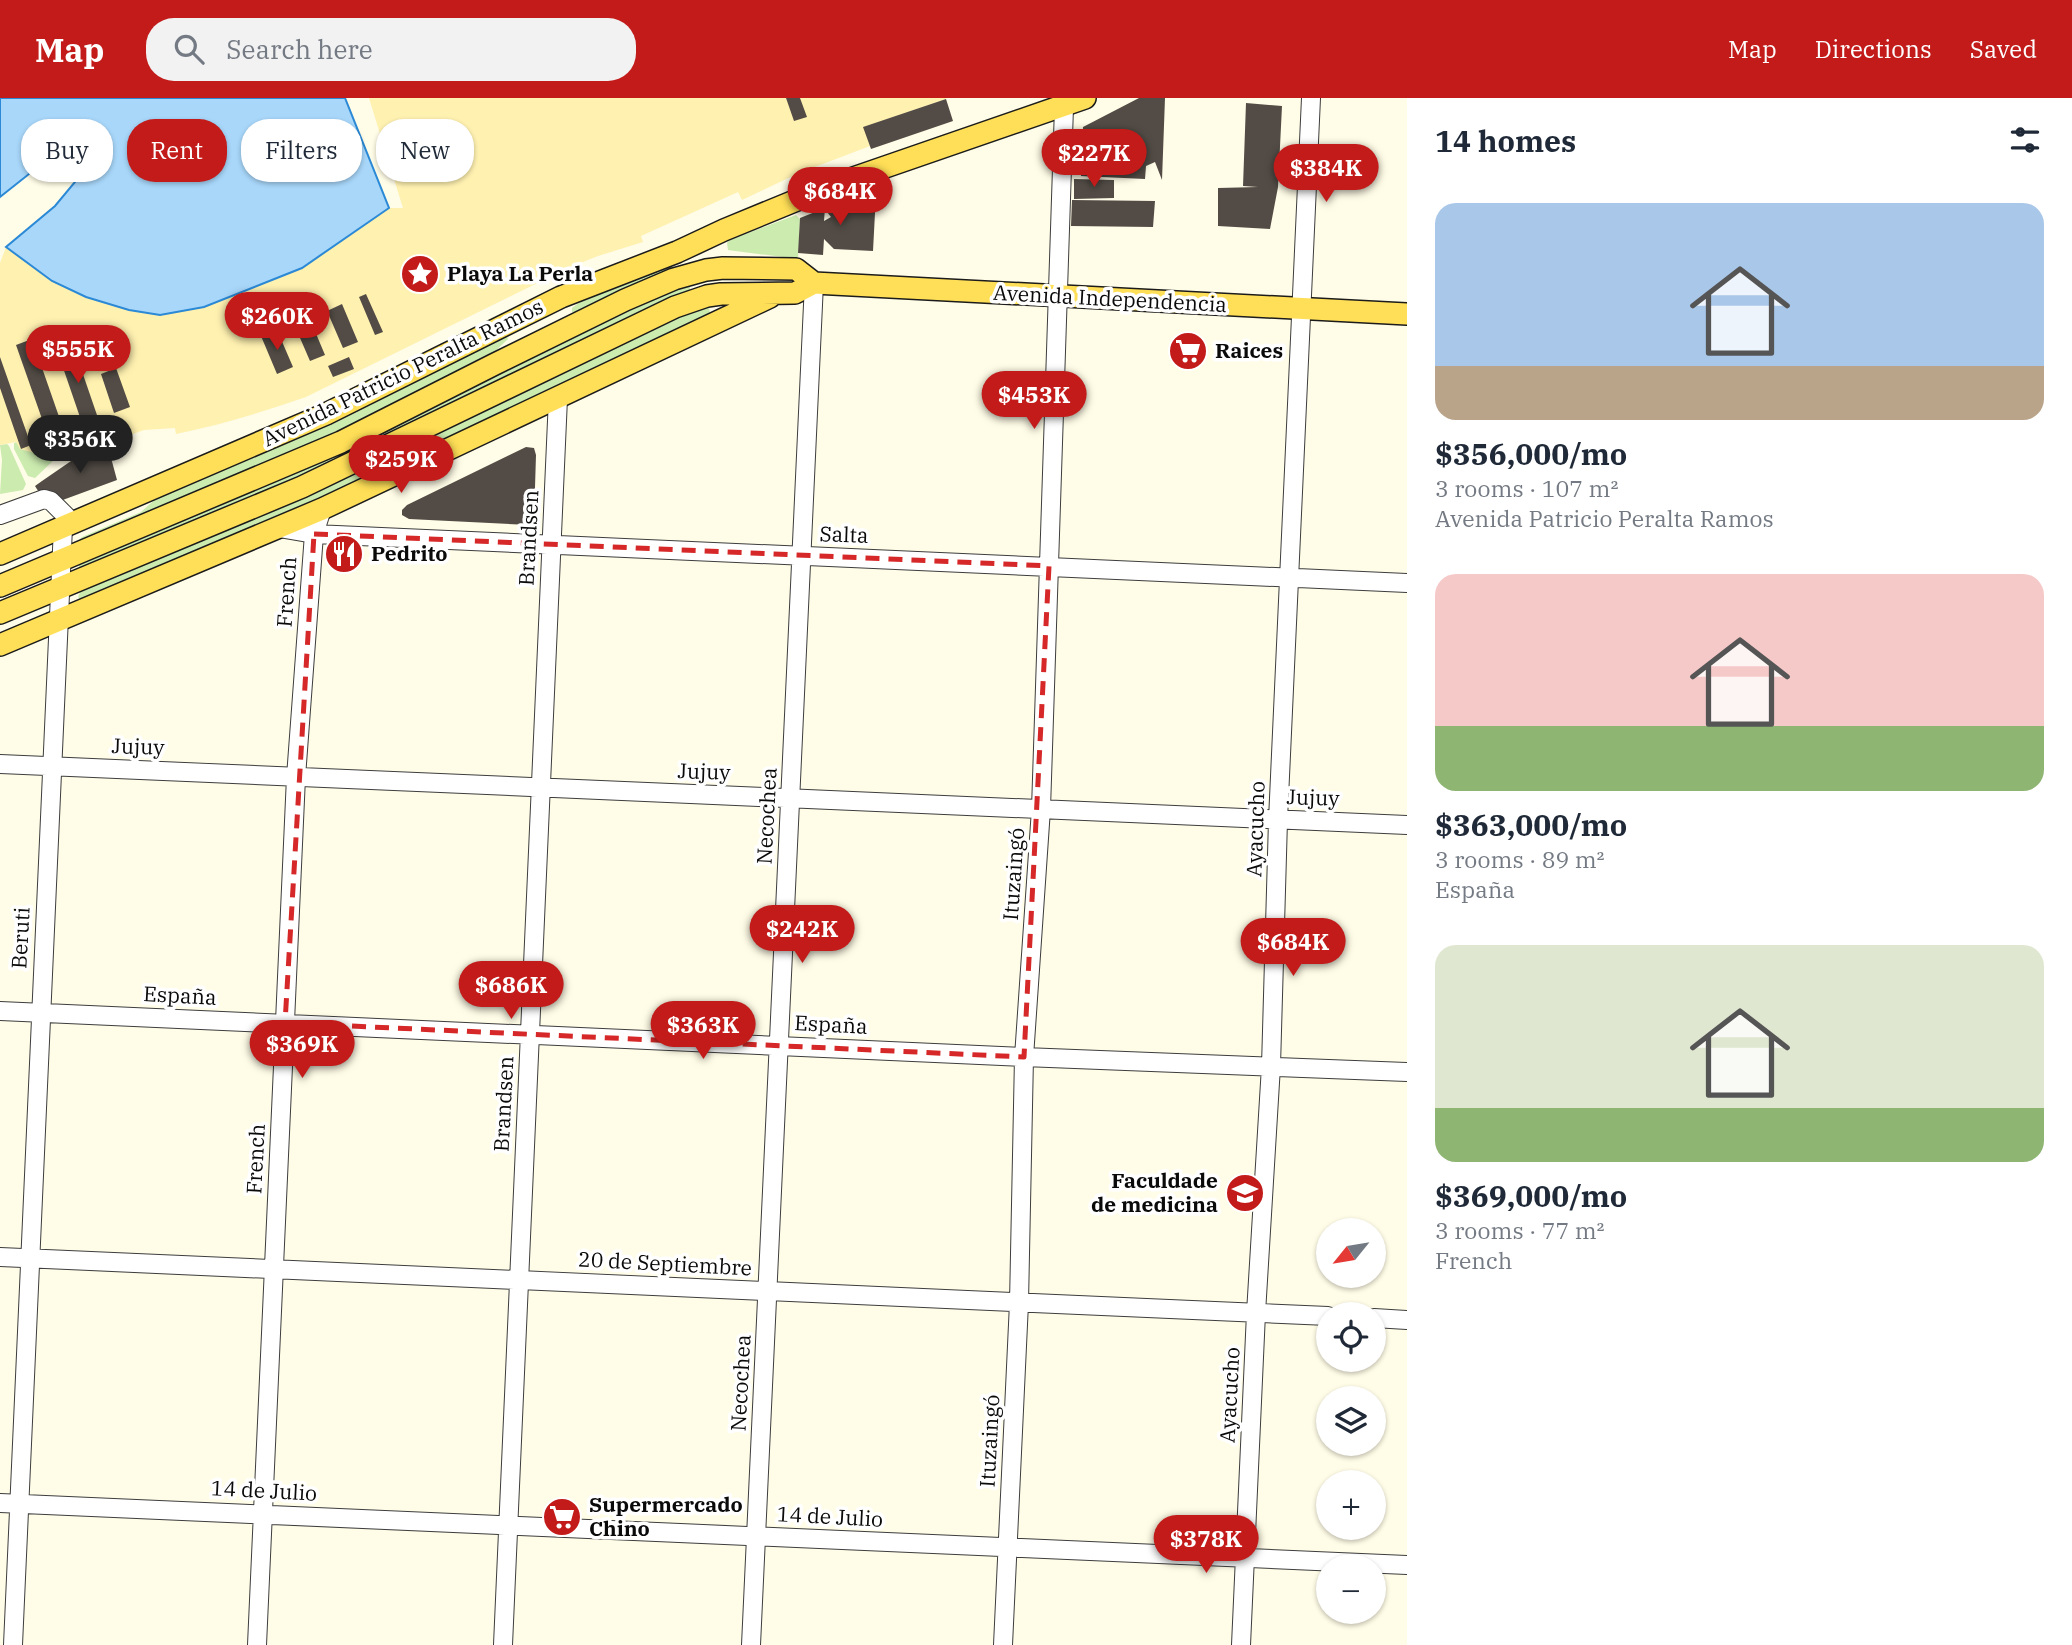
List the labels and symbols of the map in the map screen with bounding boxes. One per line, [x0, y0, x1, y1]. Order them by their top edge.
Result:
pin: $227K [1045, 130, 1143, 189]
pin: $384K [1277, 144, 1375, 204]
pin: $684K [791, 167, 889, 227]
place icon: Playa La Perla [399, 253, 441, 295]
place label: Playa La Perla [447, 259, 593, 287]
street label: Avenida Independencia [992, 278, 1228, 318]
pin: $260K [228, 292, 326, 352]
street label: Avenida Patricio Peralta Ramos [257, 292, 548, 452]
pin: $555K [29, 326, 127, 385]
supermarket icon: Raices [1167, 330, 1209, 372]
place label: Raices [1215, 336, 1283, 364]
pin: $453K [985, 372, 1083, 431]
pin: $356K [31, 416, 129, 475]
pin: $259K [352, 436, 450, 495]
street label: Brandsen [512, 489, 544, 587]
street label: Salta [819, 519, 869, 549]
restaurant icon: Pedrito [323, 533, 365, 575]
place label: Pedrito [371, 539, 448, 567]
street label: French [270, 556, 302, 628]
street label: Jujuy [111, 731, 166, 761]
street label: Jujuy [677, 756, 732, 786]
street label: Necochea [749, 767, 783, 865]
street label: Ayacucho [1239, 780, 1271, 877]
street label: Jujuy [1286, 782, 1341, 812]
street label: Ituzaingó [996, 827, 1030, 921]
street label: Beruti [4, 906, 36, 970]
pin: $242K [753, 906, 851, 965]
pin: $684K [1244, 918, 1342, 978]
pin: $686K [462, 962, 560, 1021]
street label: España [143, 979, 217, 1011]
pin: $363K [654, 1002, 752, 1061]
street label: España [794, 1008, 868, 1040]
pin: $369K [253, 1020, 351, 1080]
street label: Brandsen [487, 1055, 519, 1153]
street label: French [239, 1123, 271, 1195]
place label: Faculdade de medicina [1091, 1166, 1218, 1218]
school or university icon: Faculdade de medicina [1224, 1172, 1266, 1214]
north arrow [1316, 1218, 1386, 1288]
street label: 20 de Septiembre [578, 1244, 753, 1282]
street label: Necochea [723, 1334, 757, 1432]
street label: Ayacucho [1213, 1346, 1245, 1444]
street label: Ituzaingó [973, 1394, 1005, 1488]
street label: 14 de Julio [210, 1473, 318, 1507]
place label: Supermercado Chino [589, 1490, 743, 1542]
supermarket icon: Supermercado Chino [541, 1496, 583, 1538]
street label: 14 de Julio [776, 1499, 884, 1533]
pin: $378K [1157, 1516, 1255, 1575]

